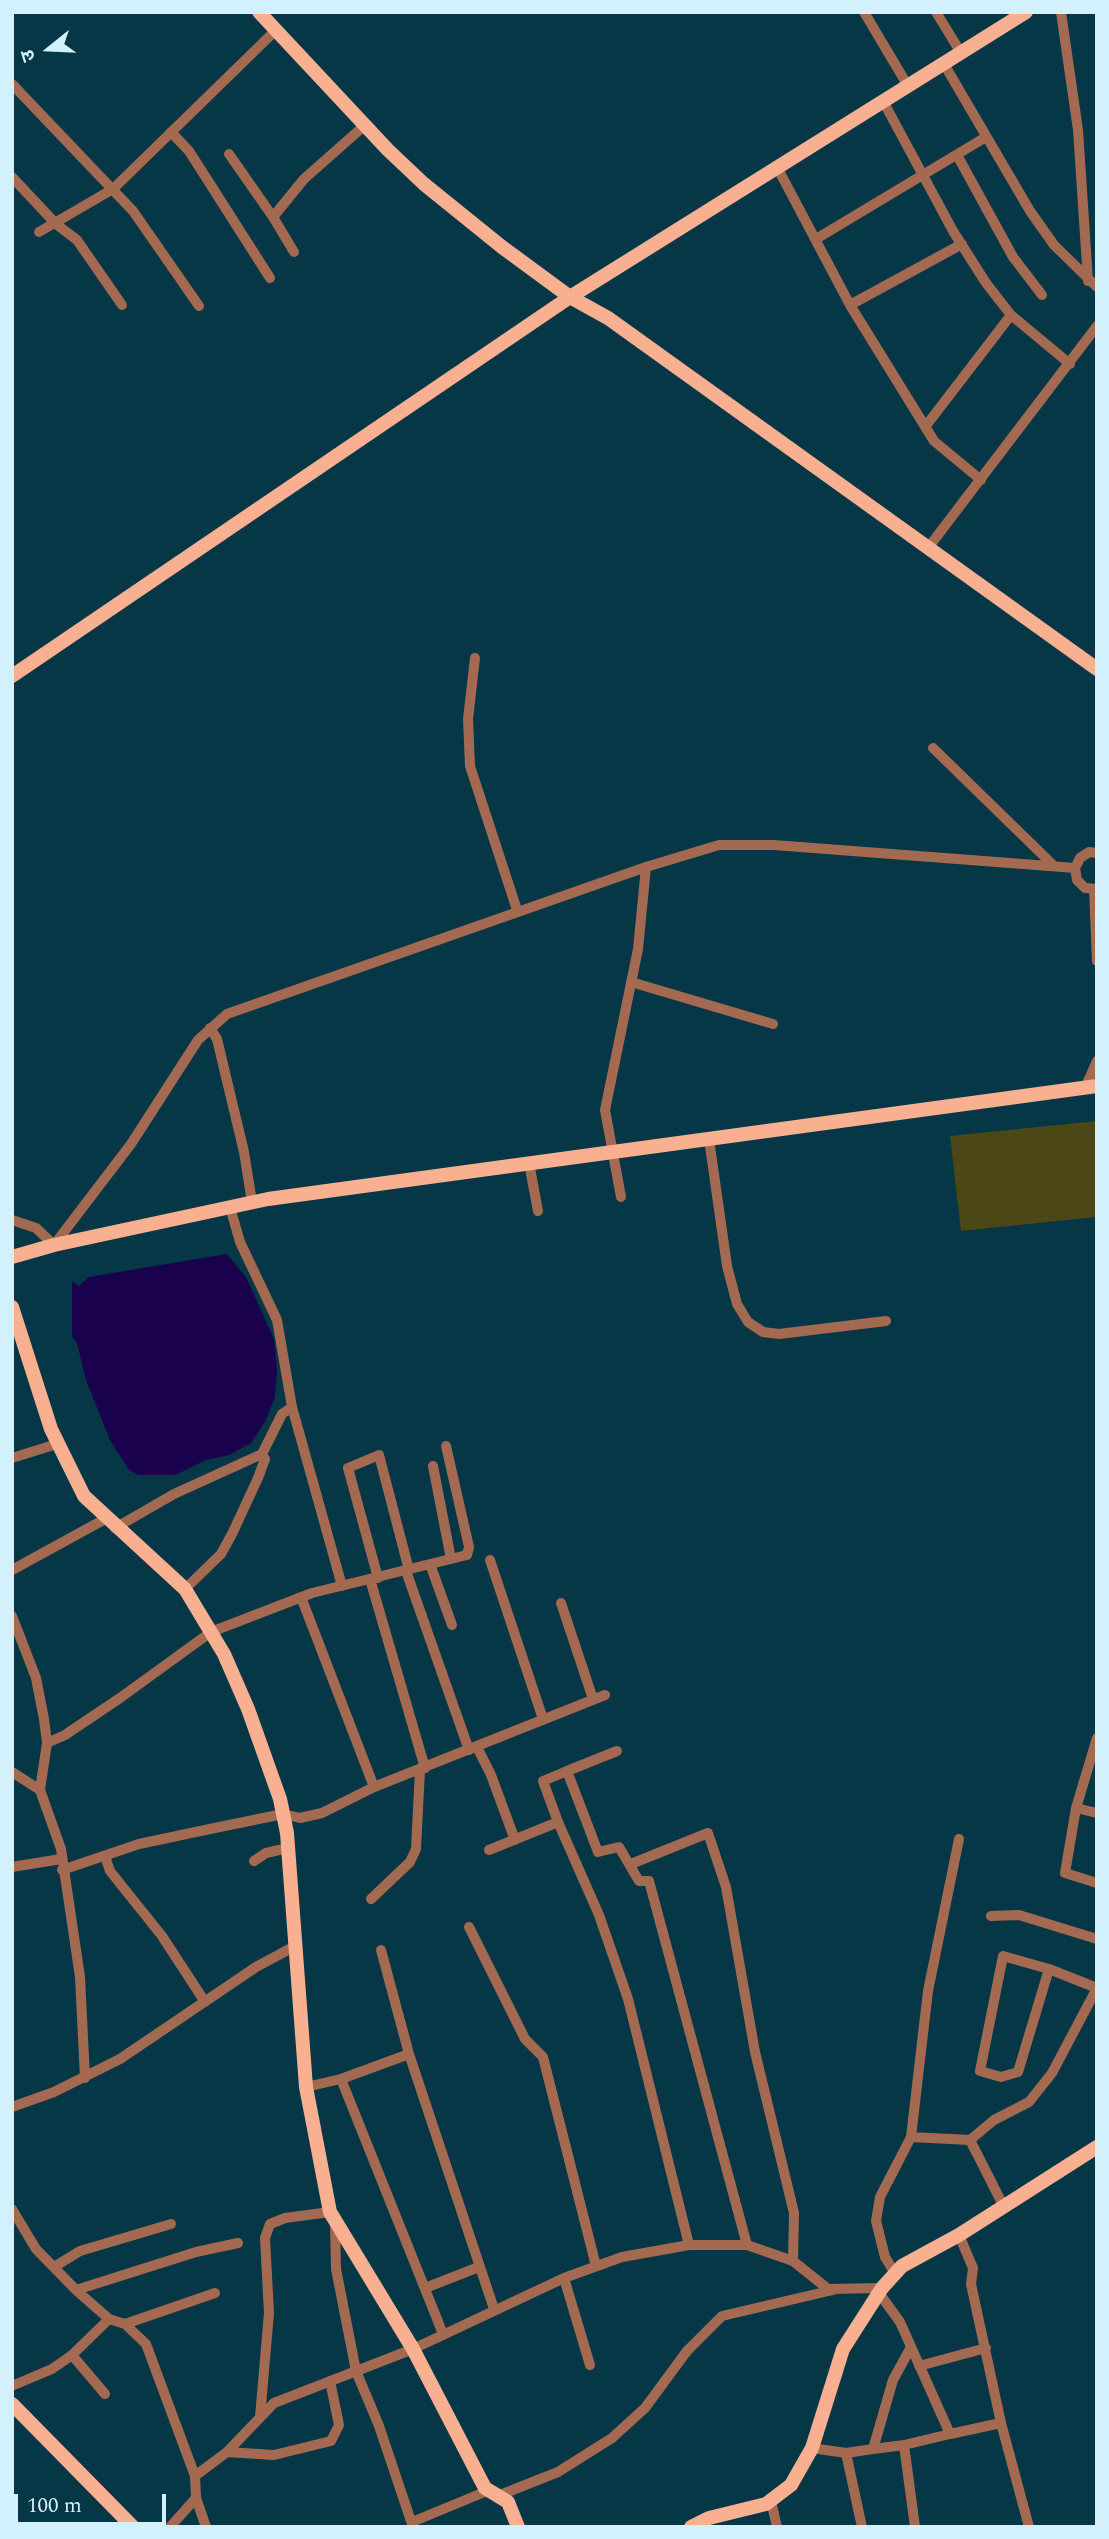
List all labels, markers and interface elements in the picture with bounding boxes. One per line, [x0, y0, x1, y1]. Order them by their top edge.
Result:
north arrow [14, 14, 84, 84]
text: उ [13, 46, 44, 65]
scale bar [18, 2480, 170, 2524]
text: 100 m [27, 2490, 82, 2522]

